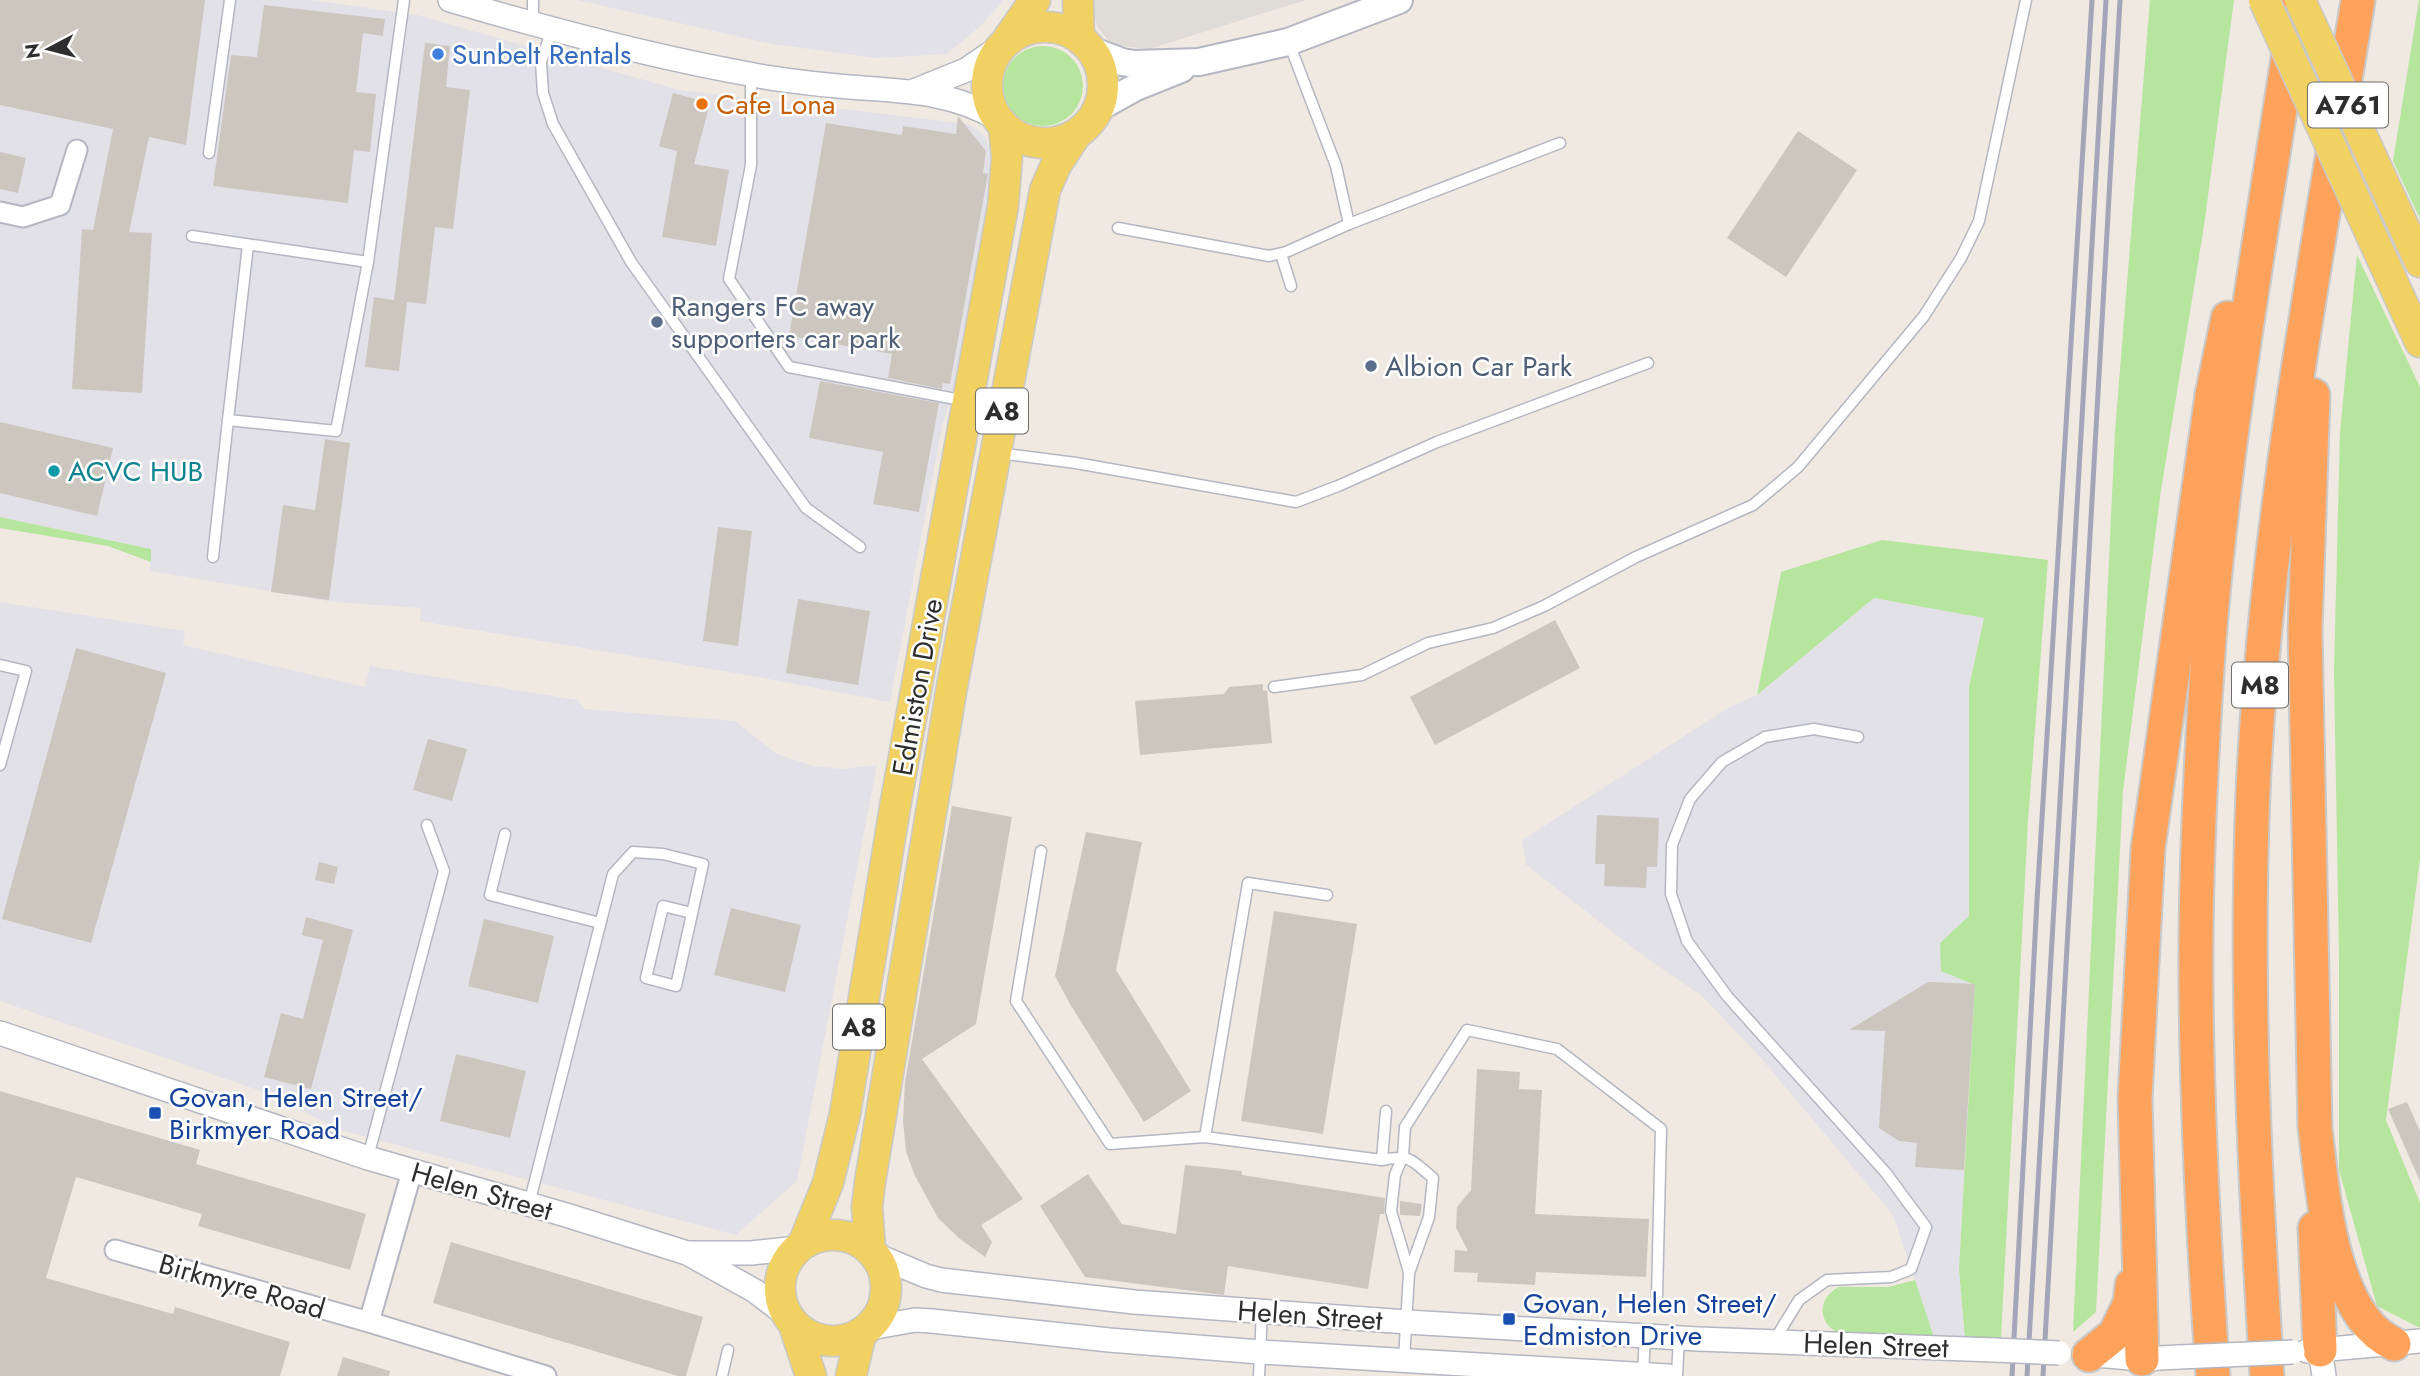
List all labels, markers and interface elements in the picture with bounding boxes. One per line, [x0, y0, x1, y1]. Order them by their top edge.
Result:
north arrow [14, 14, 84, 84]
place label: Sunbelt Rentals [452, 34, 631, 75]
text: N [18, 42, 47, 60]
marker: Sunbelt Rentals [430, 46, 446, 62]
road number: A761 [2308, 82, 2388, 128]
place label: Cafe Lona [716, 84, 836, 125]
marker: Cafe Lona [694, 96, 710, 112]
place label: Rangers FC away supporters car park [671, 286, 901, 359]
marker: Rangers FC away supporters car park [649, 314, 665, 330]
place label: Albion Car Park [1385, 346, 1573, 387]
marker: Albion Car Park [1363, 358, 1379, 374]
road number: A8 [976, 388, 1028, 434]
place label: ACVC HUB [68, 451, 203, 492]
marker: ACVC HUB [46, 463, 62, 479]
street label: Edmiston Drive [882, 595, 953, 779]
road number: M8 [2232, 663, 2288, 708]
road number: A8 [833, 1004, 885, 1050]
place label: Govan, Helen Street/ Birkmyer Road [169, 1077, 423, 1150]
marker: Govan, Helen Street/ Birkmyer Road [147, 1105, 163, 1121]
street label: Helen Street [406, 1152, 558, 1231]
street label: Birkmyre Road [154, 1243, 330, 1330]
place label: Govan, Helen Street/ Edmiston Drive [1523, 1283, 1777, 1356]
street label: Helen Street [1236, 1290, 1384, 1341]
marker: Govan, Helen Street/ Edmiston Drive [1501, 1311, 1517, 1327]
street label: Helen Street [1803, 1322, 1950, 1369]

